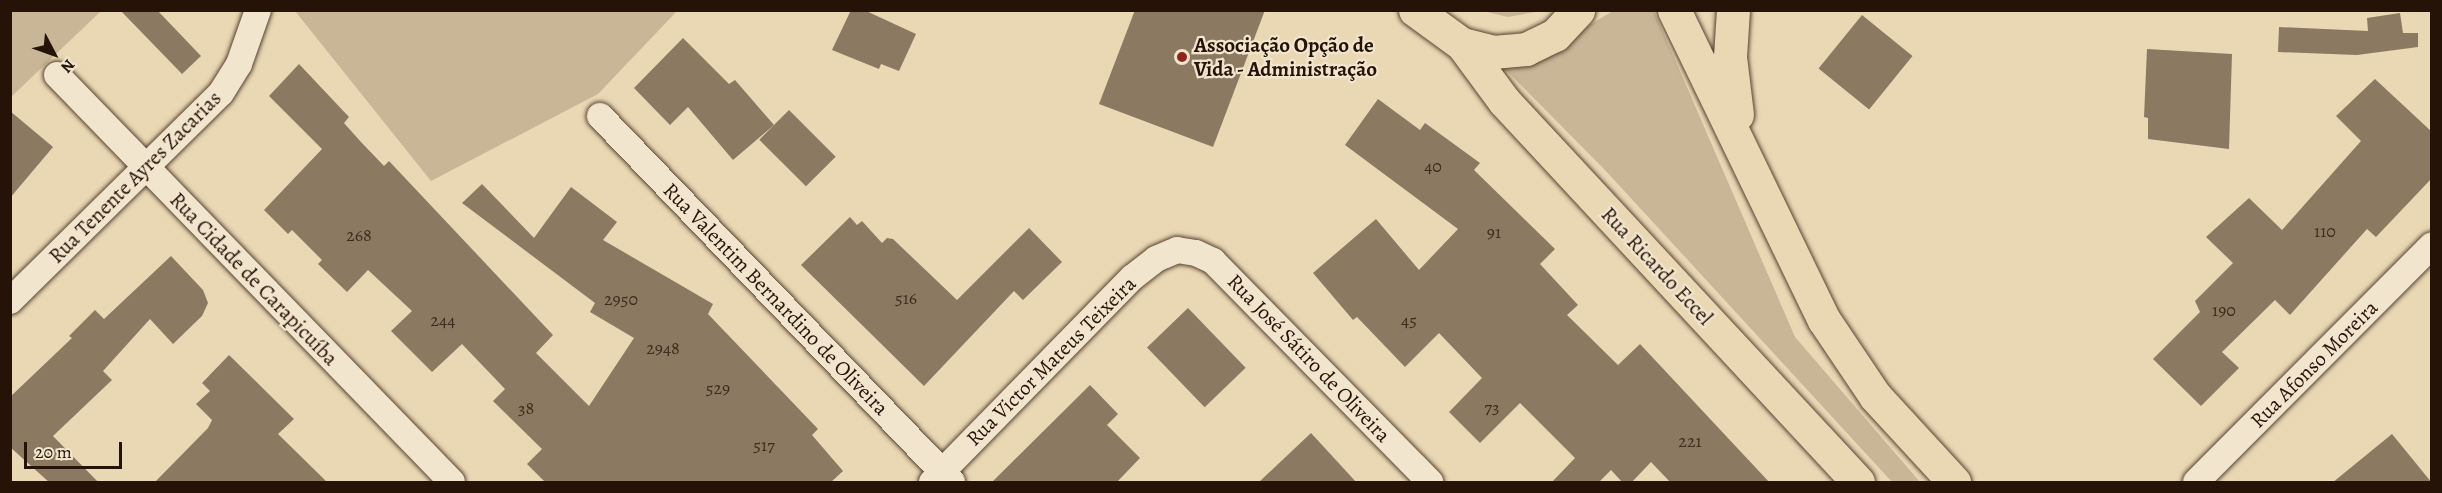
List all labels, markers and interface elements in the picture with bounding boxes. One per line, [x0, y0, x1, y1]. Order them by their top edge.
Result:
north arrow [24, 24, 84, 84]
place label: Associação Opção de Vida - Administração [1194, 32, 1378, 82]
marker: Associação Opção de Vida - Administração [1175, 50, 1189, 64]
text: N [55, 54, 80, 77]
street label: Rua Tenente Ayres Zacarias [44, 86, 226, 268]
house number: 40 [1424, 155, 1442, 177]
street label: Rua Valentim Bernardino de Oliveira [658, 177, 894, 421]
street label: Rua Cidade de Carapicuíba [165, 187, 343, 371]
street label: Rua Ricardo Eccel [1596, 202, 1718, 330]
house number: 110 [2314, 220, 2336, 242]
house number: 91 [1487, 221, 1501, 243]
house number: 268 [346, 224, 372, 246]
street label: Rua José Sátiro de Oliveira [1222, 269, 1396, 447]
street label: Rua Victor Mateus Teixeira [961, 271, 1141, 451]
house number: 516 [895, 287, 917, 309]
house number: 2950 [604, 288, 638, 310]
street label: Rua Afonso Moreira [2245, 295, 2383, 433]
house number: 190 [2212, 299, 2236, 321]
house number: 244 [431, 309, 455, 331]
house number: 45 [1401, 309, 1417, 331]
house number: 2948 [646, 337, 680, 359]
house number: 529 [706, 377, 730, 399]
house number: 73 [1484, 396, 1500, 418]
house number: 38 [518, 397, 534, 419]
scale bar [27, 430, 124, 468]
house number: 221 [1678, 430, 1702, 452]
house number: 517 [753, 434, 775, 456]
text: 20 m [35, 440, 72, 464]

